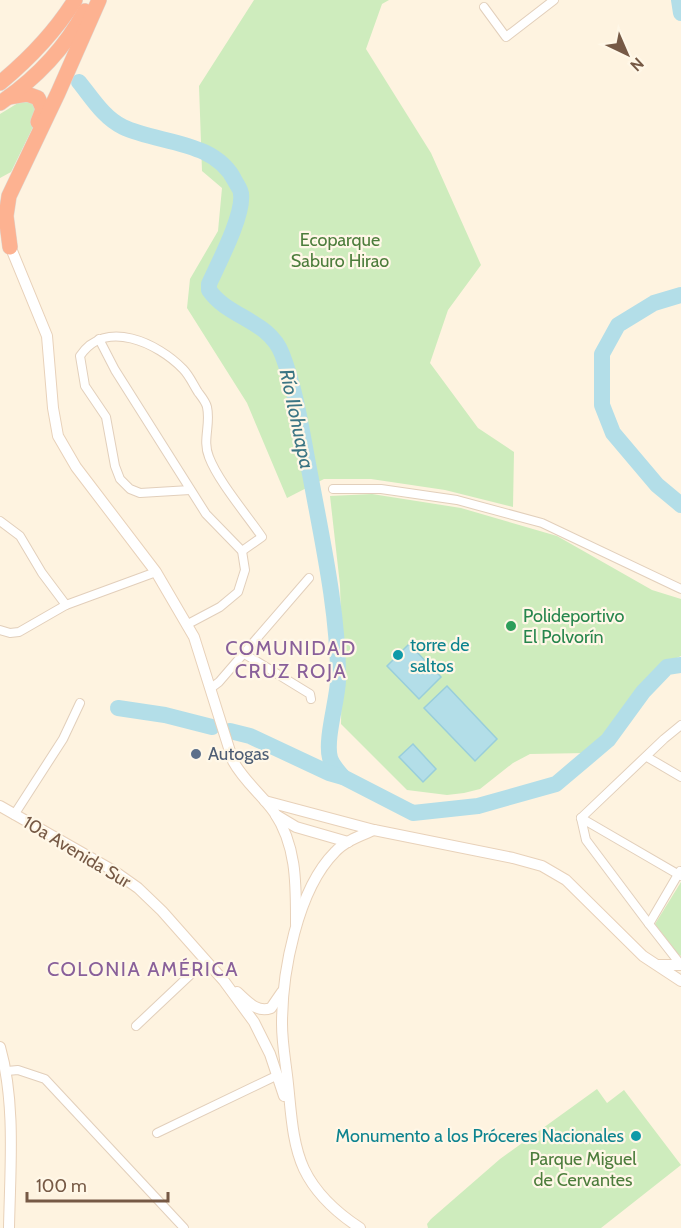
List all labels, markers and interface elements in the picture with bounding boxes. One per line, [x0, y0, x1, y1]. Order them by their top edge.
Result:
north arrow [597, 24, 657, 84]
text: N [626, 54, 648, 75]
park label: Ecoparque Saburo Hirao [291, 229, 389, 272]
water label: Río Ilohuapa [275, 367, 319, 471]
place label: Polideportivo El Polvorín [523, 605, 624, 648]
marker: Polideportivo El Polvorín [504, 619, 518, 633]
place label: torre de saltos [410, 634, 470, 677]
district label: COMUNIDAD CRUZ ROJA [225, 636, 357, 683]
marker: torre de saltos [391, 648, 405, 662]
place label: Autogas [208, 743, 269, 765]
marker: Autogas [189, 747, 203, 761]
street label: 10a Avenida Sur [19, 811, 135, 893]
district label: COLONIA AMÉRICA [47, 957, 239, 981]
place label: Monumento a los Próceres Nacionales [336, 1125, 624, 1147]
marker: Monumento a los Próceres Nacionales [629, 1129, 643, 1143]
park label: Parque Miguel de Cervantes [530, 1148, 637, 1191]
scale bar [27, 1165, 168, 1203]
text: 100 m [36, 1175, 87, 1197]

